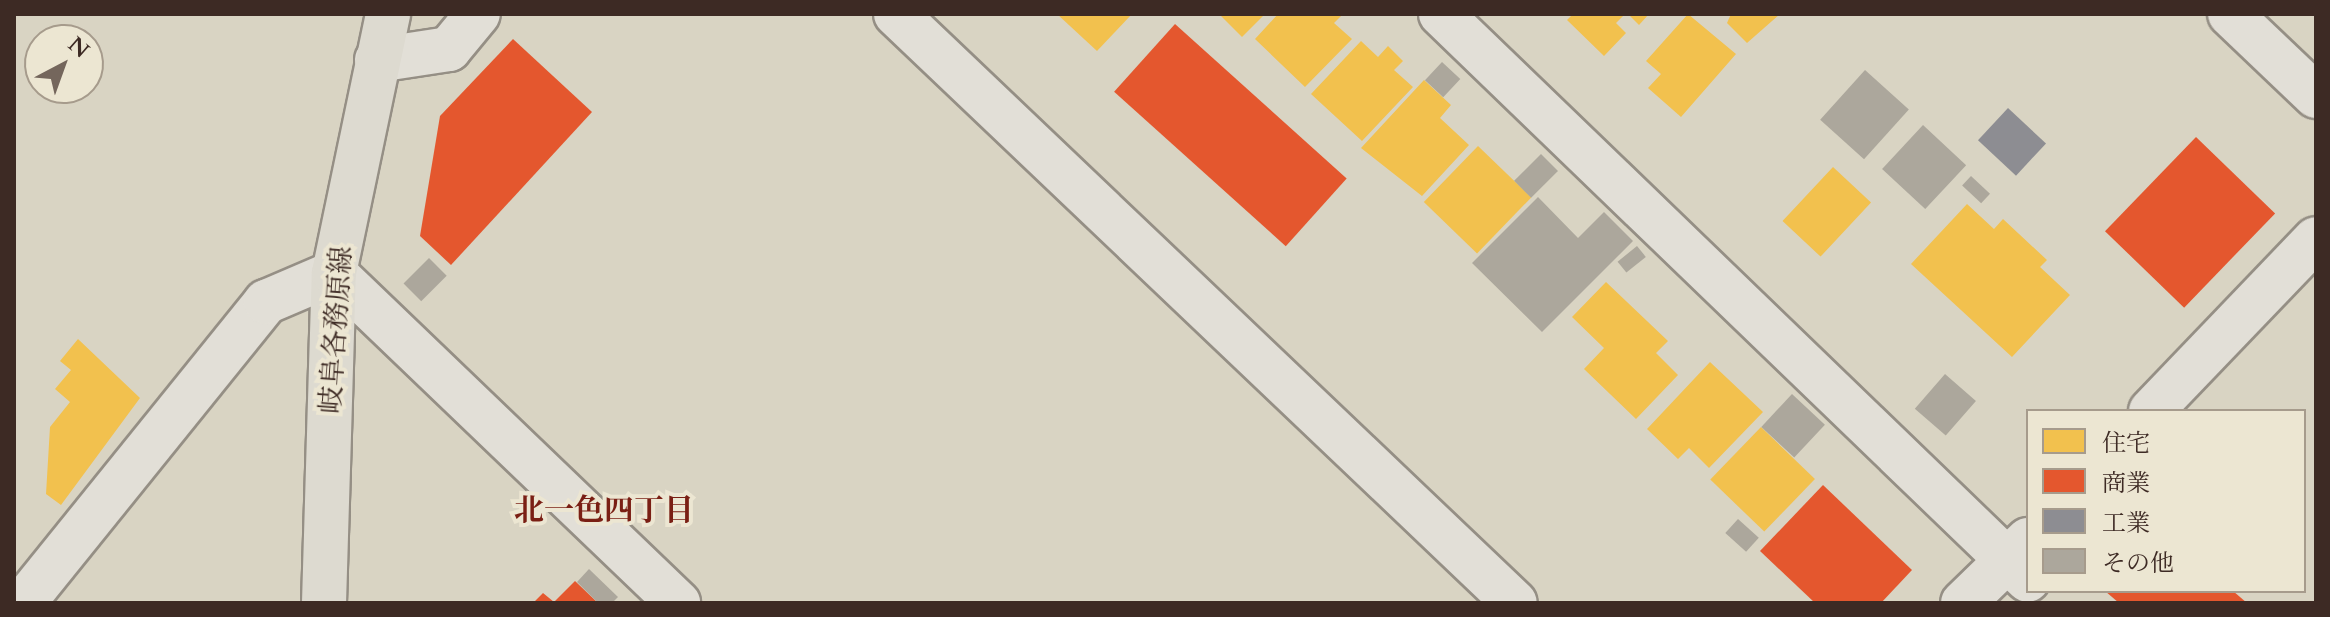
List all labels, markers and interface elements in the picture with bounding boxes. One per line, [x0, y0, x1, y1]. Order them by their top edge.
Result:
north arrow [24, 24, 104, 104]
text: N [61, 30, 95, 65]
street label: 岐阜各務原線 [313, 245, 359, 415]
legend [2026, 409, 2306, 593]
text: 住宅 [2102, 427, 2150, 460]
text: 商業 [2102, 467, 2150, 500]
district label: 北一色四丁目 [514, 493, 694, 529]
text: 工業 [2102, 507, 2150, 540]
text: その他 [2102, 547, 2174, 580]

